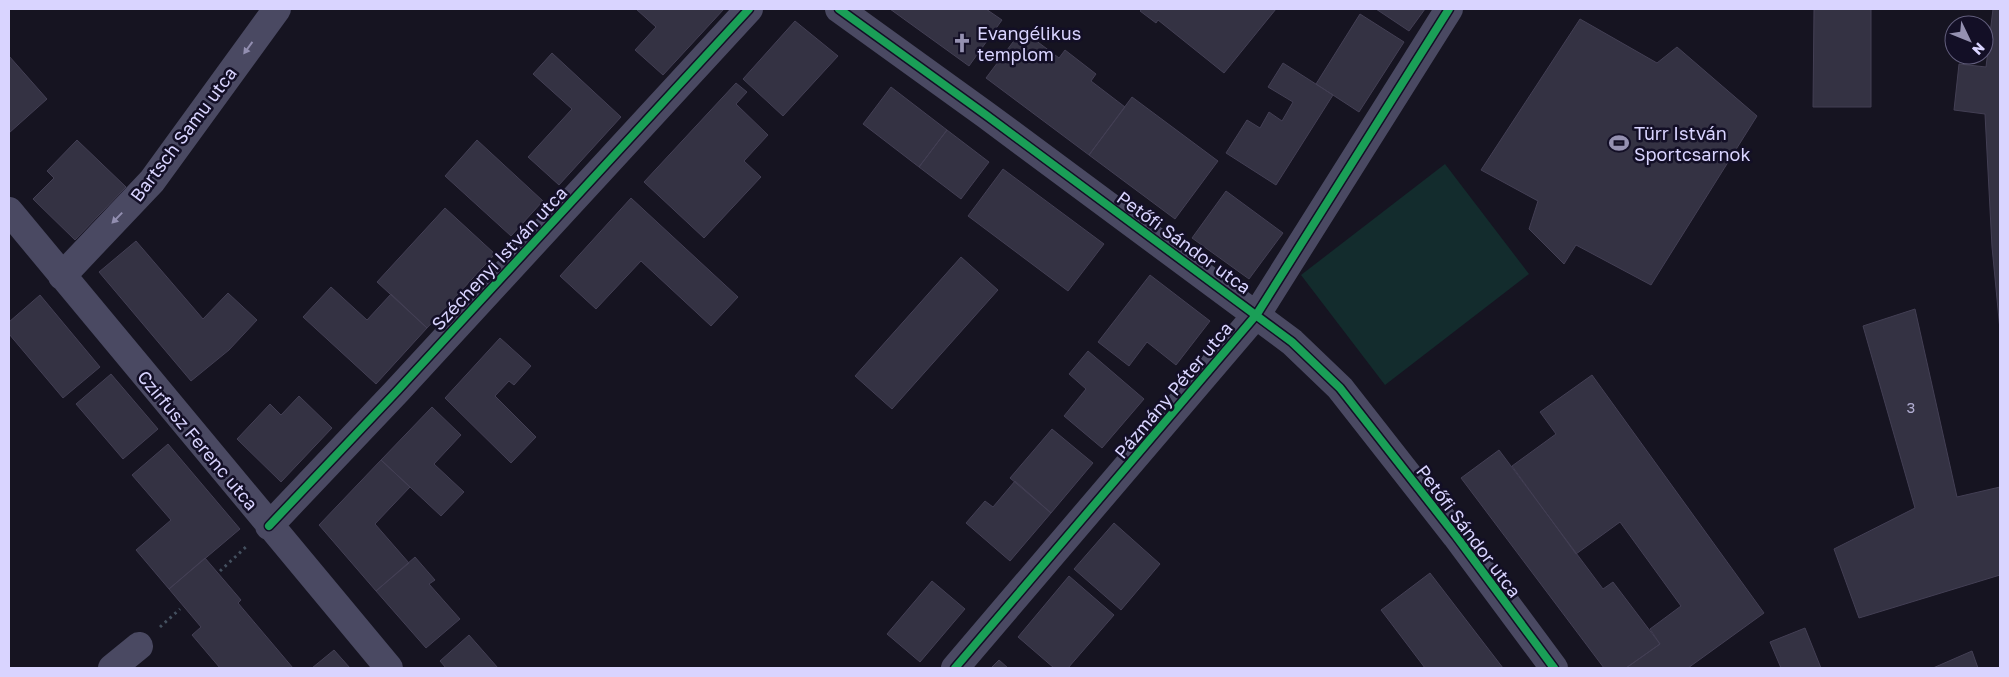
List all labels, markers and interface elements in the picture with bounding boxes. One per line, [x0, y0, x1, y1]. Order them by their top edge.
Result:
north arrow [1944, 15, 1994, 65]
place label: Evangélikus templom [977, 22, 1081, 65]
church icon: Evangélikus templom [951, 32, 973, 54]
text: N [1969, 40, 1989, 59]
one-way arrow [243, 41, 253, 55]
street label: Bartsch Samu utca [125, 62, 241, 206]
place label: Türr István Sportcsarnok [1634, 122, 1751, 165]
sports icon: Türr István Sportcsarnok [1608, 132, 1630, 154]
street label: Széchenyi István utca [427, 182, 571, 334]
street label: Petőfi Sándor utca [1113, 186, 1255, 298]
one-way arrow [111, 212, 123, 224]
street label: Pázmány Péter utca [1109, 317, 1237, 463]
street label: Czirfusz Ferenc utca [133, 366, 263, 514]
house number: 3 [1907, 398, 1915, 416]
street label: Petőfi Sándor utca [1412, 460, 1526, 602]

